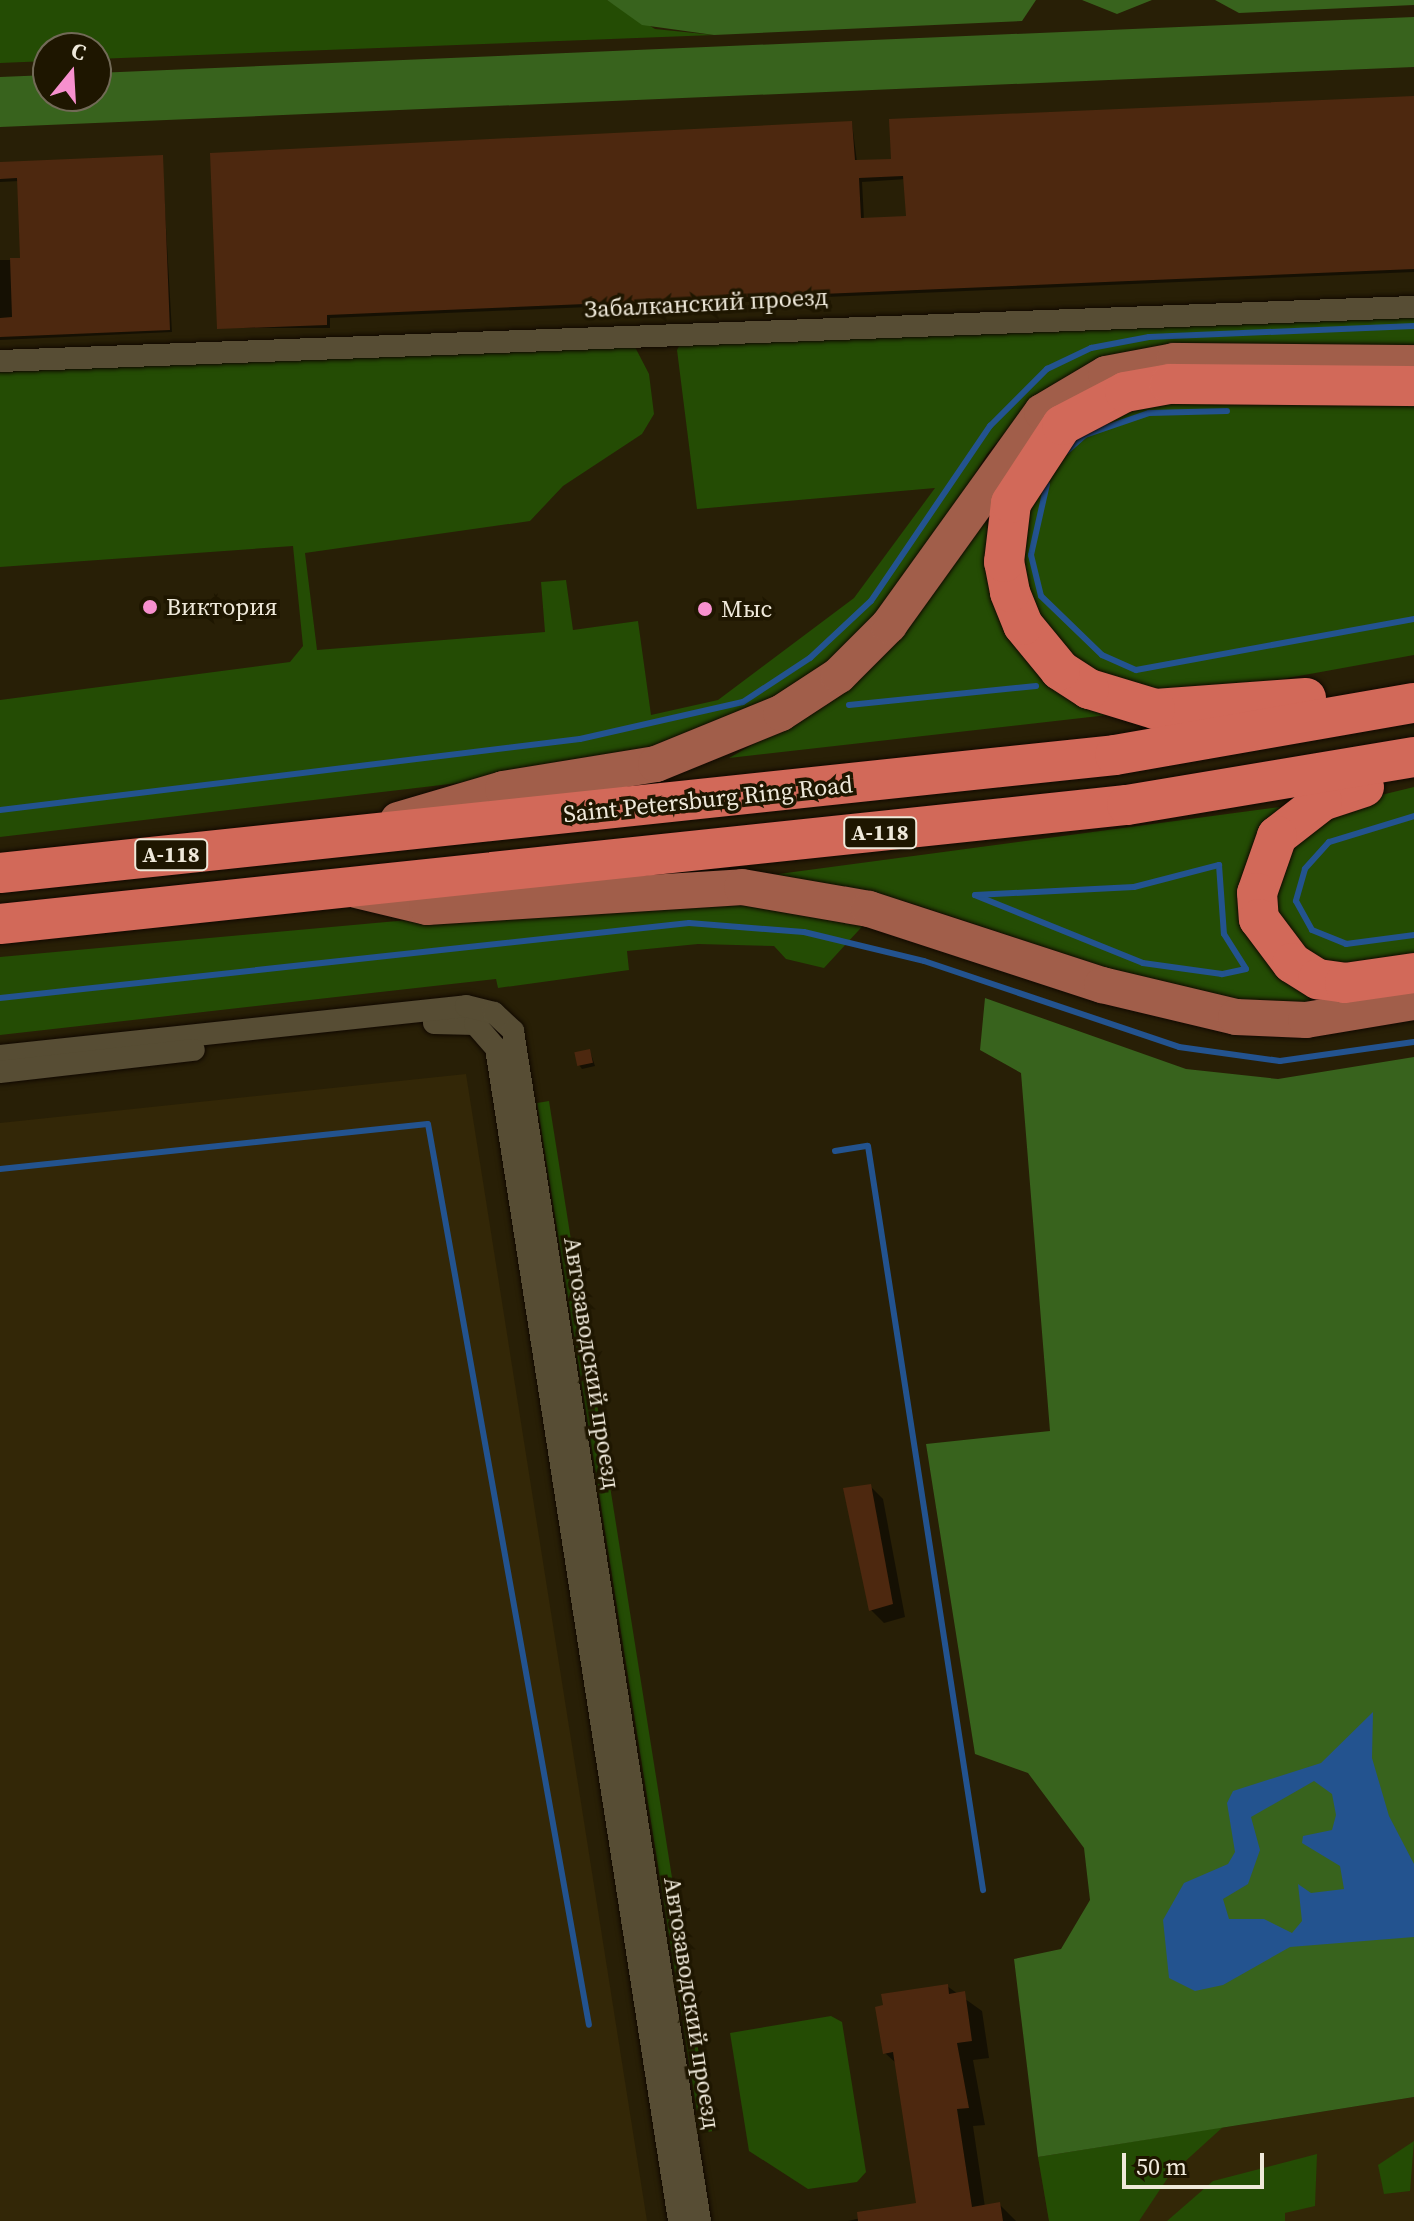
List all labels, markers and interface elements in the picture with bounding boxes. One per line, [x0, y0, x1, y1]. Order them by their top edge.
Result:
north arrow [32, 32, 112, 112]
text: С [68, 35, 90, 67]
street label: Забалканский проезд [583, 282, 829, 324]
place label: Виктория [166, 593, 277, 621]
place label: Мыс [721, 595, 772, 623]
marker: Виктория [141, 598, 159, 616]
marker: Мыс [696, 600, 714, 618]
street label: Saint Petersburg Ring Road [562, 769, 854, 829]
road number: А-118 [842, 815, 918, 851]
road number: А-118 [133, 837, 209, 873]
street label: Автозаводский проезд [558, 1235, 626, 1491]
street label: Автозаводский проезд [658, 1875, 726, 2131]
scale bar [1126, 2137, 1268, 2187]
text: 50 m [1136, 2150, 1187, 2183]

